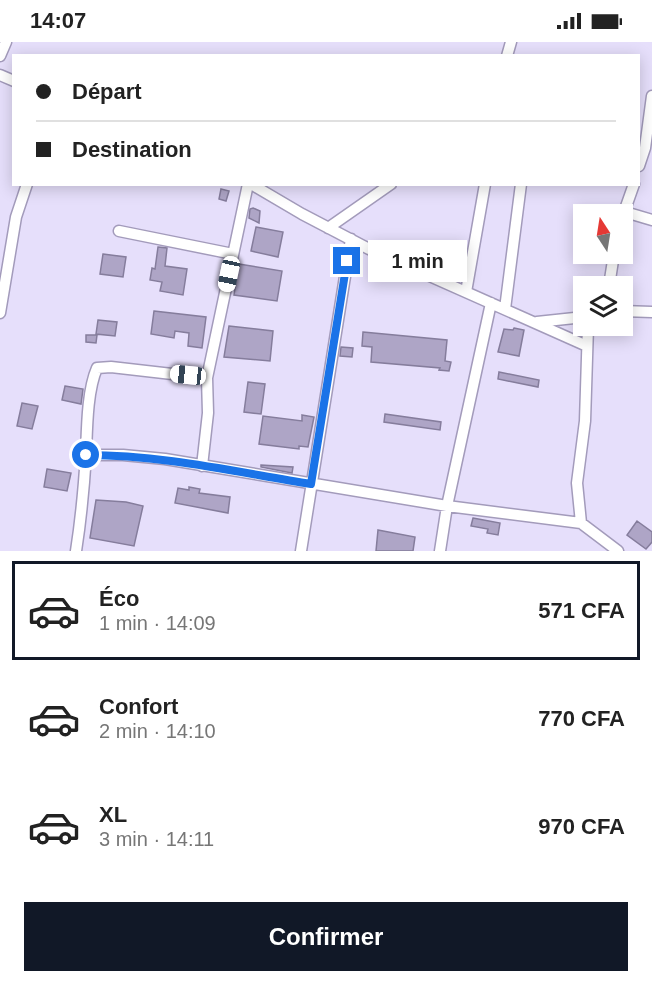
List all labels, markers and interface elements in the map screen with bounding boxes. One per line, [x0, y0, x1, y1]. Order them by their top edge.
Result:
text: 14:07 [30, 8, 86, 33]
text: Départ [72, 79, 142, 104]
text: Destination [72, 137, 192, 162]
north arrow [573, 204, 633, 264]
map controls [573, 204, 633, 336]
callout: 1 min [368, 240, 467, 282]
route end [333, 247, 360, 274]
text: 1 min [391, 250, 444, 272]
car [216, 255, 242, 293]
button: layers [573, 276, 633, 336]
car [169, 364, 207, 386]
route start [72, 441, 99, 468]
icon: car [27, 584, 81, 638]
text: Éco [99, 586, 139, 611]
text: 571 CFA [538, 598, 625, 623]
text: 1 min · 14:09 [99, 612, 216, 634]
icon: car [27, 692, 81, 746]
text: Confort [99, 694, 178, 719]
text: 770 CFA [538, 706, 625, 731]
text: 2 min · 14:10 [99, 720, 216, 742]
icon: car [27, 800, 81, 854]
text: XL [99, 802, 127, 827]
text: 970 CFA [538, 814, 625, 839]
text: 3 min · 14:11 [99, 828, 214, 850]
button: Confirmer [24, 902, 628, 971]

